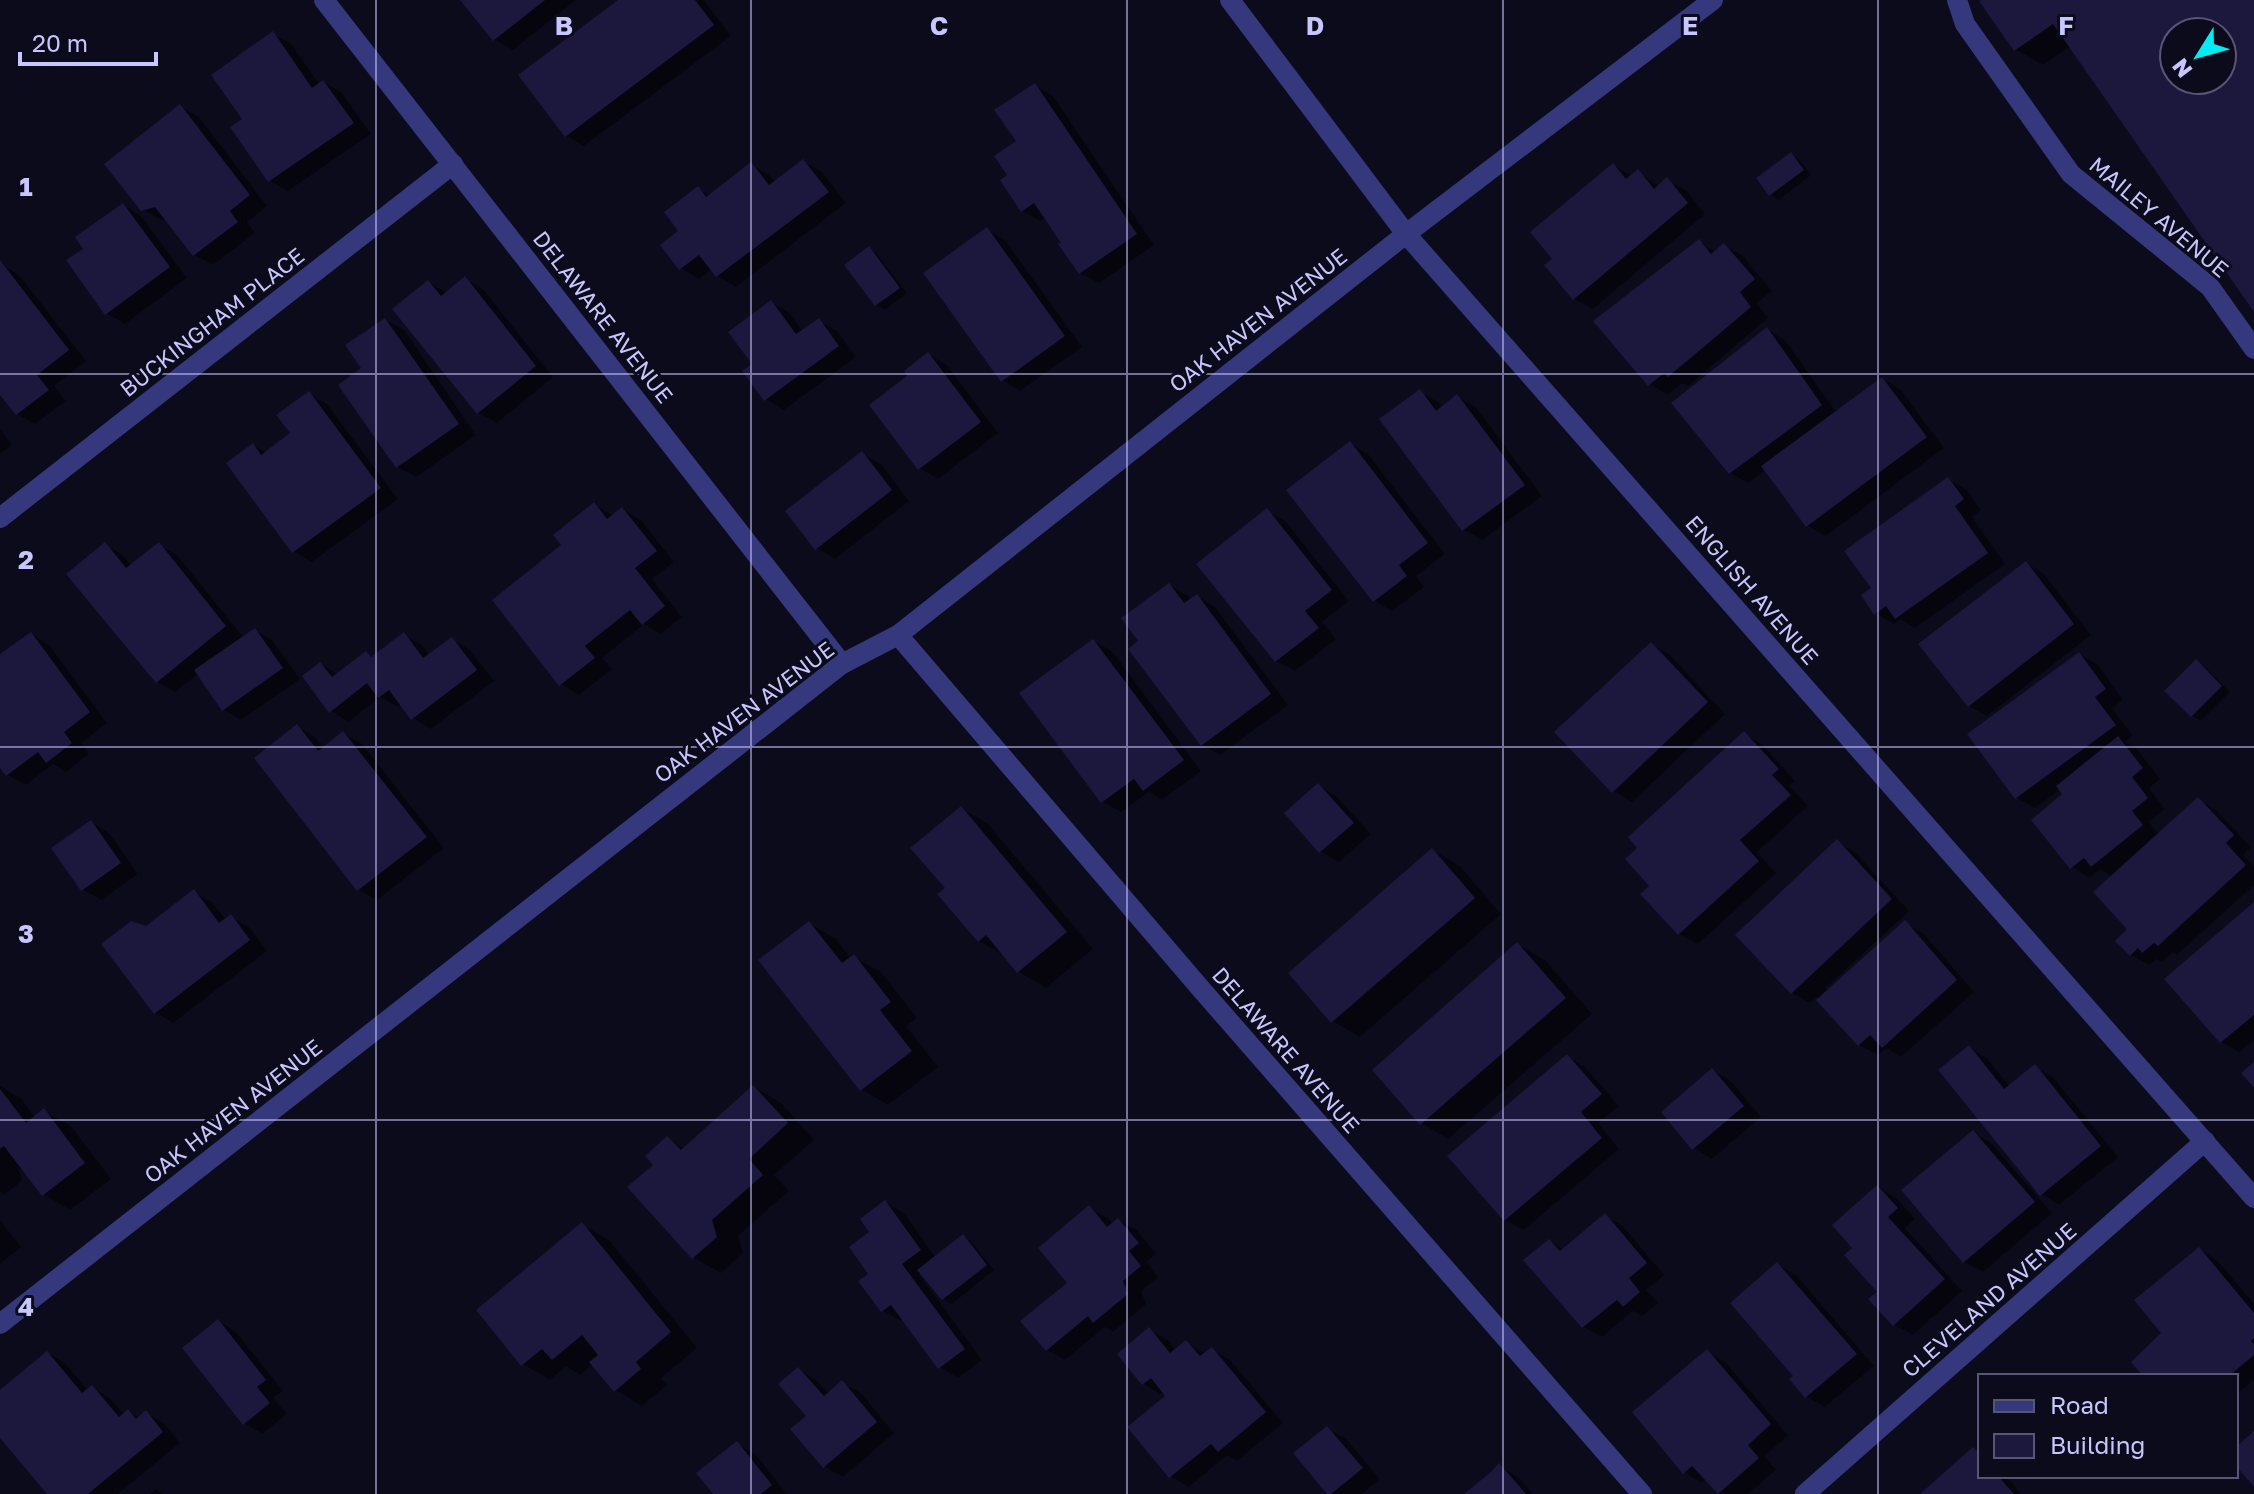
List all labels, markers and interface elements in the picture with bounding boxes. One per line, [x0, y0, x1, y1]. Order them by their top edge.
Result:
text: B [555, 10, 573, 41]
text: C [930, 10, 948, 41]
text: D [1306, 10, 1324, 41]
text: E [1682, 10, 1698, 41]
text: F [2058, 10, 2074, 41]
scale bar [20, 16, 156, 66]
north arrow [2158, 16, 2238, 96]
text: 20 m [32, 28, 88, 57]
text: N [2166, 54, 2197, 83]
street label: MAILEY AVENUE [2084, 151, 2234, 283]
text: 1 [19, 171, 33, 202]
street label: DELAWARE AVENUE [528, 225, 679, 408]
street label: BUCKINGHAM PLACE [114, 241, 309, 402]
street label: OAK HAVEN AVENUE [1163, 242, 1352, 397]
street label: ENGLISH AVENUE [1680, 510, 1824, 670]
text: 2 [18, 544, 34, 575]
street label: OAK HAVEN AVENUE [648, 635, 839, 788]
text: 3 [18, 918, 34, 949]
street label: DELAWARE AVENUE [1207, 961, 1366, 1138]
street label: OAK HAVEN AVENUE [138, 1033, 327, 1188]
street label: CLEVELAND AVENUE [1896, 1217, 2081, 1383]
text: 4 [18, 1291, 34, 1322]
legend [1978, 1374, 2238, 1478]
text: Road [2050, 1390, 2109, 1419]
text: Building [2050, 1430, 2145, 1459]

